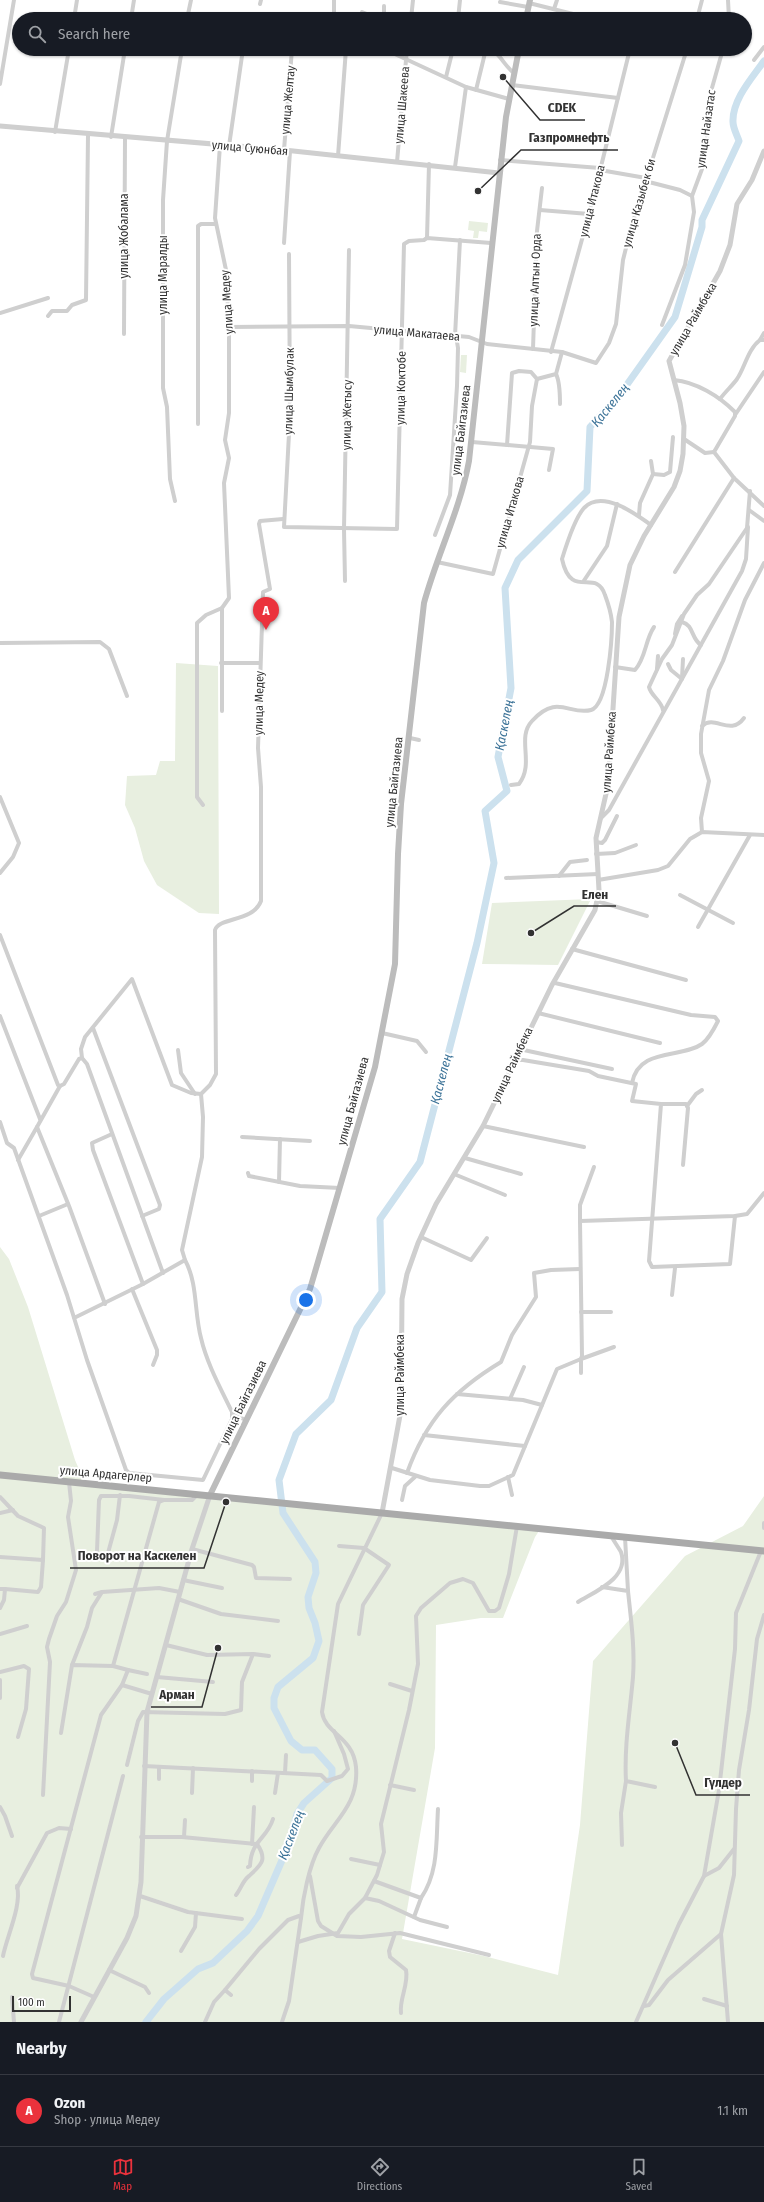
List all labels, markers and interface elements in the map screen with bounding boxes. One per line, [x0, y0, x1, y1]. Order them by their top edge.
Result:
search box [12, 12, 752, 56]
icon: search [26, 23, 48, 45]
text: Search here [58, 25, 130, 43]
street label: улица Желтау [278, 64, 298, 135]
street label: улица Шакеева [392, 66, 412, 144]
street label: улица Найзатас [694, 89, 718, 169]
callout: CDEK [540, 95, 585, 120]
text: CDEK [548, 100, 577, 115]
callout: Газпромнефть [521, 125, 618, 150]
text: Газпромнефть [529, 130, 609, 145]
street label: улица Суюнбая [211, 138, 289, 158]
street label: улица Казыбек би [620, 157, 658, 249]
street label: улица Итакова [576, 163, 608, 239]
street label: улица Жобалама [117, 193, 131, 279]
street label: улица Алтын Орда [526, 233, 544, 327]
street label: улица Маралды [156, 235, 170, 315]
street label: улица Медеу [218, 269, 236, 335]
street label: улица Раймбека [667, 280, 720, 358]
street label: улица Макатаева [373, 322, 461, 344]
street label: улица Шымбулак [281, 347, 297, 435]
street label: улица Коктобе [393, 351, 409, 425]
street label: улица Жетысу [339, 379, 355, 450]
water label: Қаскелең [588, 380, 632, 430]
street label: улица Байгазиева [449, 384, 474, 476]
street label: улица Итакова [493, 474, 527, 550]
pin: A [253, 597, 279, 630]
street label: улица Медеу [251, 670, 267, 735]
water label: Қаскелең [492, 698, 516, 752]
street label: улица Раймбека [599, 711, 619, 793]
street label: улица Байгазиева [382, 736, 406, 828]
callout: Елен [574, 881, 616, 906]
text: Елен [582, 887, 608, 902]
street label: улица Раймбека [488, 1025, 536, 1105]
water label: Қаскелең [427, 1052, 455, 1106]
street label: улица Байгазиева [334, 1055, 372, 1147]
your location [296, 1290, 316, 1310]
street label: улица Раймбека [393, 1334, 407, 1416]
street label: улица Байгазиева [217, 1358, 269, 1446]
street label: улица Ардагерлер [59, 1463, 153, 1485]
callout: Поворот на Каскелен [70, 1543, 204, 1568]
text: Поворот на Каскелен [78, 1548, 196, 1563]
callout: Арман [151, 1682, 202, 1707]
text: Арман [158, 1687, 195, 1702]
callout: Гүлдер [696, 1770, 750, 1795]
text: Гүлдер [704, 1775, 742, 1790]
water label: Қаскелең [275, 1808, 307, 1862]
scale bar [12, 1994, 71, 2013]
text: 100 m [18, 1996, 45, 2009]
text: Nearby [16, 2038, 67, 2059]
text: Ozon [54, 2094, 85, 2112]
text: A [25, 2103, 33, 2118]
text: 1.1 km [717, 2103, 748, 2118]
text: Shop · улица Медеу [54, 2112, 160, 2127]
tab: Map [112, 2156, 134, 2193]
tab: Directions [357, 2156, 402, 2193]
tab: Saved [626, 2156, 652, 2193]

